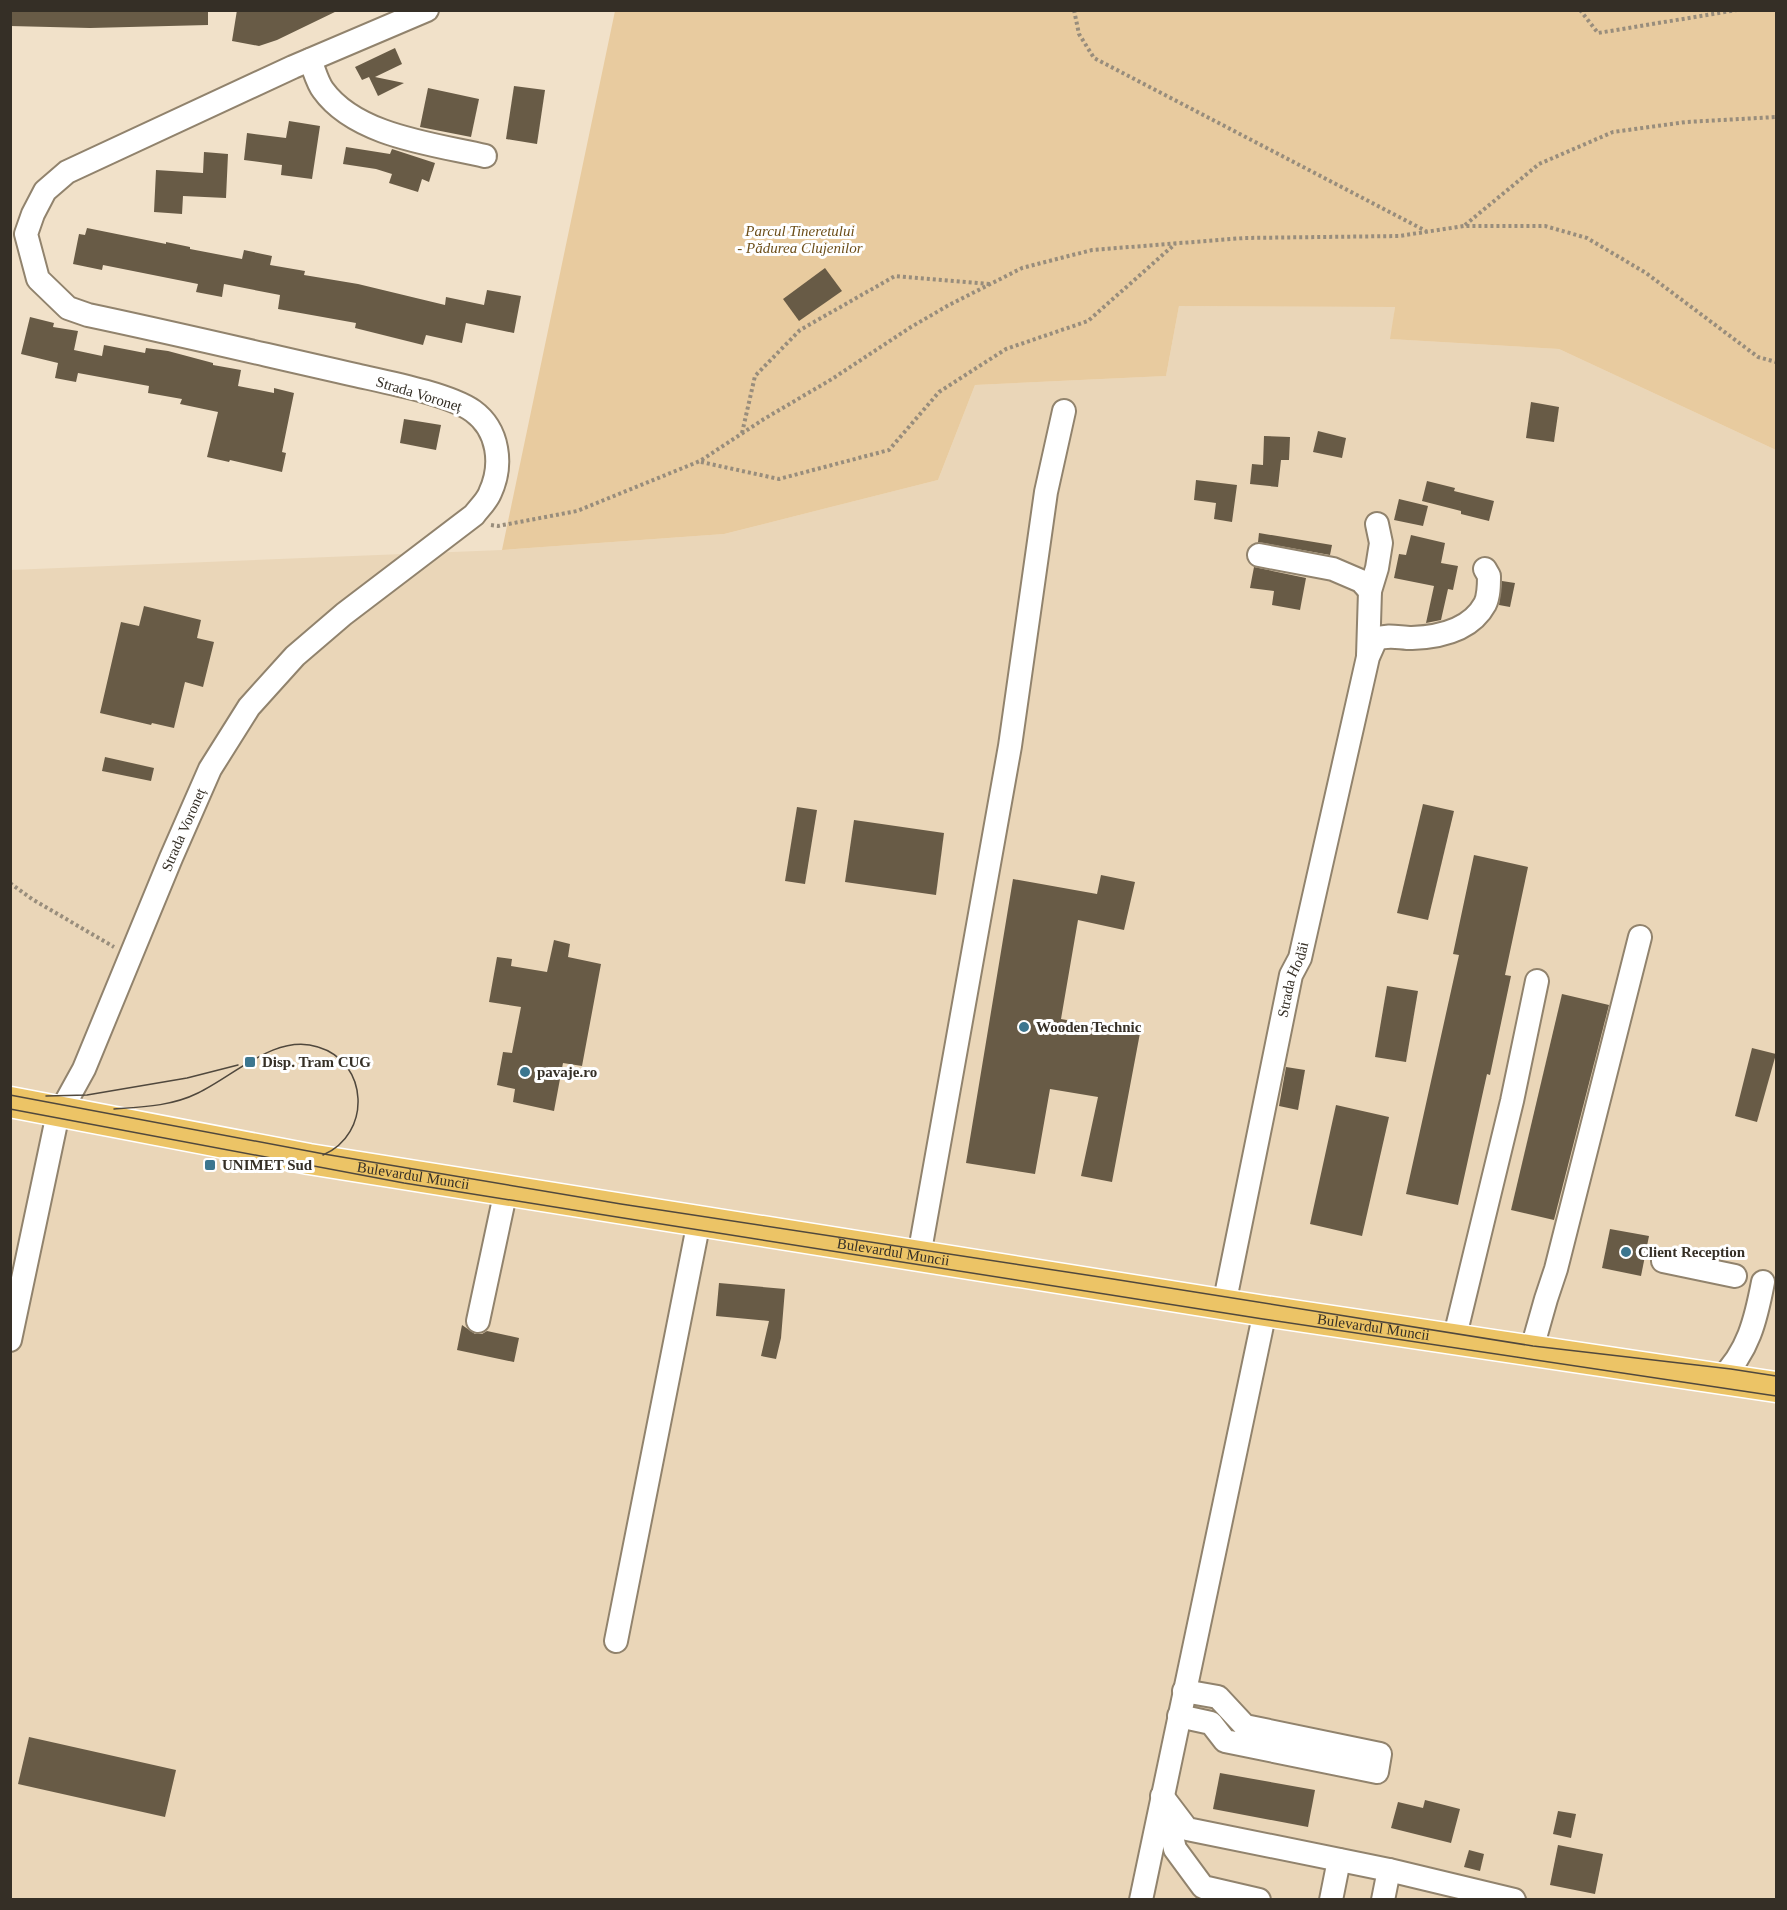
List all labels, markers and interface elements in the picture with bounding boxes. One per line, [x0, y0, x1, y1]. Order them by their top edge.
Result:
park label: Parcul Tineretului - Pădurea Clujenilor [737, 223, 863, 256]
street label: Strada Voroneț [374, 373, 465, 416]
street label: Strada Voroneț [158, 785, 210, 874]
street label: Strada Hodăi [1275, 940, 1311, 1019]
place label: Wooden Technic [1036, 1019, 1142, 1035]
marker: Wooden Technic [1017, 1020, 1031, 1034]
place label: Disp. Tram CUG [262, 1054, 371, 1070]
marker: Disp. Tram CUG [243, 1055, 257, 1069]
place label: pavaje.ro [537, 1064, 597, 1080]
marker: pavaje.ro [518, 1065, 532, 1079]
place label: UNIMET Sud [222, 1157, 313, 1173]
marker: UNIMET Sud [203, 1158, 217, 1172]
street label: Bulevardul Muncii [356, 1159, 471, 1192]
street label: Bulevardul Muncii [836, 1235, 951, 1269]
place label: Client Reception [1638, 1244, 1746, 1260]
marker: Client Reception [1619, 1245, 1633, 1259]
street label: Bulevardul Muncii [1316, 1311, 1431, 1343]

